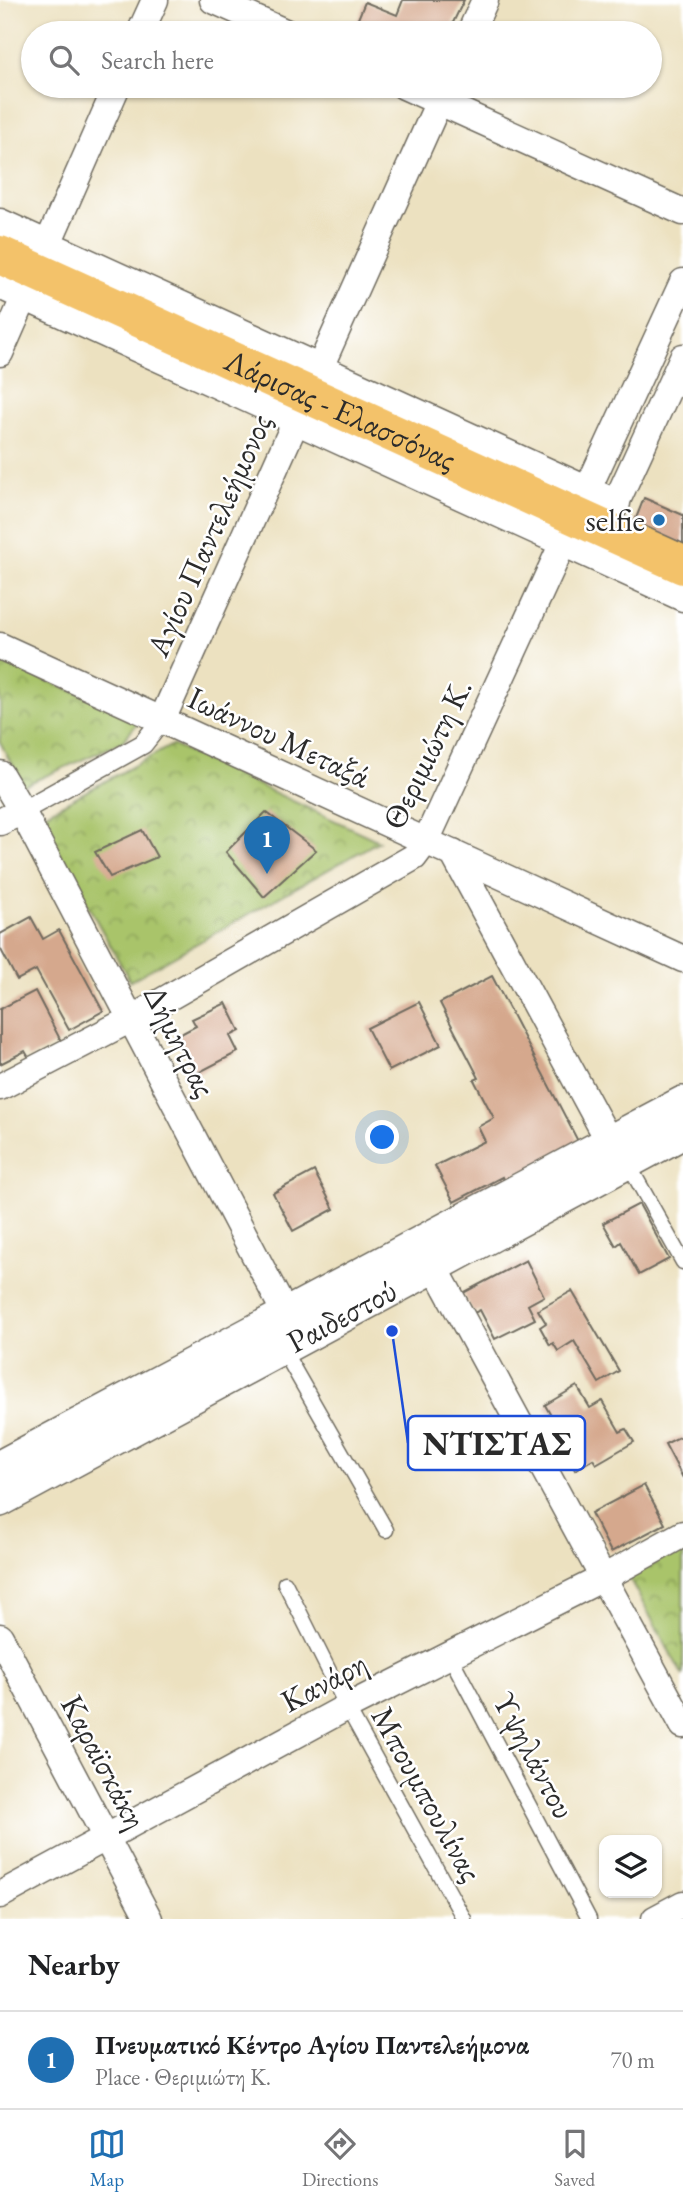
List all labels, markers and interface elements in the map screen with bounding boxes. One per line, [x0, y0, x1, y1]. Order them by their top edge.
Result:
search box [21, 21, 662, 98]
icon: search [45, 41, 83, 79]
text: Search here [101, 43, 214, 77]
street label: Λάρισας - Ελασσόνας [217, 338, 463, 480]
street label: Αγίου Παντελεήμονος [136, 407, 281, 664]
place label: selfie [585, 499, 645, 541]
marker: selfie [651, 512, 667, 528]
street label: Θεριμιώτη Κ. [372, 672, 482, 836]
street label: Ιωάννου Μεταξά [181, 677, 377, 798]
pin: 1 [244, 816, 290, 874]
street label: Δήμητρας [134, 978, 226, 1104]
your location [365, 1120, 399, 1154]
street label: Ραιδεστού [279, 1269, 404, 1363]
callout: ΝΤΙΣΤΑΣ [408, 1416, 585, 1470]
text: ΝΤΙΣΤΑΣ [423, 1422, 571, 1465]
street label: Κανάρη [274, 1642, 374, 1722]
street label: Υψηλάντου [483, 1684, 585, 1826]
street label: Καραϊσκάκη [51, 1688, 157, 1836]
street label: Μπουμπουλίνας [362, 1699, 492, 1889]
map controls [599, 1835, 662, 1898]
button: layers [599, 1835, 662, 1898]
text: Nearby [28, 1945, 120, 1984]
text: Πνευματικό Κέντρο Αγίου Παντελεήμονα [95, 2028, 529, 2062]
text: 1 [45, 2045, 57, 2075]
text: 70 m [610, 2045, 655, 2075]
text: Place · Θεριμιώτη Κ. [95, 2062, 271, 2092]
tab: Map [88, 2125, 126, 2192]
tab: Directions [302, 2125, 378, 2192]
tab: Saved [554, 2125, 595, 2192]

